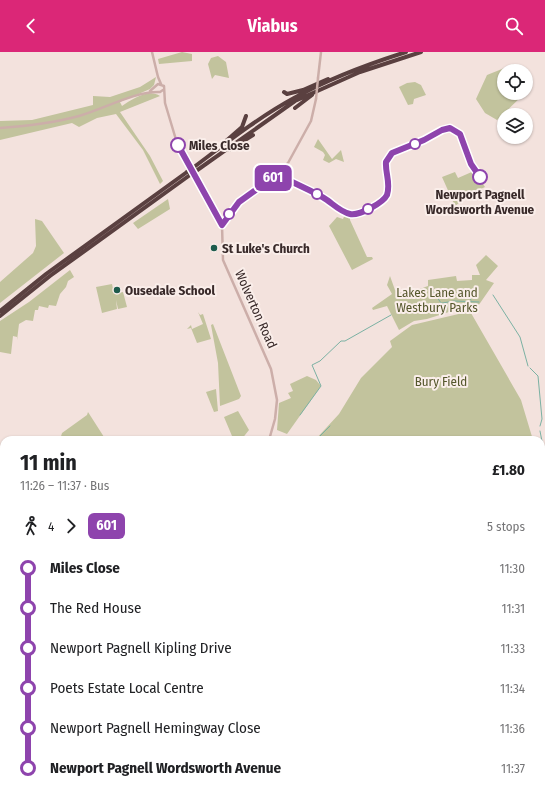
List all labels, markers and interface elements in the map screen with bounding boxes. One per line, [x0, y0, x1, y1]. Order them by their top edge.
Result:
icon: back [20, 15, 42, 37]
text: Viabus [247, 15, 298, 37]
icon: search [503, 15, 525, 37]
map controls [497, 64, 533, 144]
button: locate [497, 64, 533, 100]
button: layers [497, 108, 533, 144]
marker: Miles Close [170, 137, 186, 153]
place label: Miles Close [189, 138, 250, 153]
unlabelled marker [409, 138, 421, 150]
line badge: 601 [250, 165, 296, 191]
text: 601 [263, 169, 283, 186]
marker: Newport Pagnell Wordsworth Avenue [472, 169, 488, 185]
place label: Newport Pagnell Wordsworth Avenue [426, 187, 535, 217]
unlabelled marker [311, 188, 323, 200]
unlabelled marker [362, 203, 374, 215]
unlabelled marker [223, 208, 235, 220]
place label: St Luke's Church [222, 241, 310, 256]
marker: St Luke's Church [209, 243, 219, 253]
street label: Wolverton Road [232, 267, 280, 351]
place label: Ousedale School [125, 283, 216, 298]
marker: Ousedale School [112, 285, 122, 295]
park label: Lakes Lane and Westbury Parks [396, 285, 478, 315]
park label: Bury Field [415, 374, 467, 389]
text: 11 min [20, 449, 77, 476]
text: £1.80 [492, 461, 525, 479]
text: 11:26 – 11:37 · Bus [20, 478, 109, 493]
icon: walk [20, 515, 42, 537]
icon: forward [60, 515, 82, 537]
text: 601 [96, 517, 117, 534]
text: 4 [48, 519, 54, 534]
text: 5 stops [487, 519, 525, 534]
text: Miles Close [50, 559, 120, 577]
text: 11:30 [500, 561, 525, 576]
text: The Red House [50, 599, 141, 617]
text: 11:31 [502, 601, 525, 616]
text: Newport Pagnell Kipling Drive [50, 639, 232, 657]
text: 11:33 [500, 641, 525, 656]
text: Poets Estate Local Centre [50, 679, 204, 697]
text: 11:34 [500, 681, 525, 696]
text: Newport Pagnell Hemingway Close [50, 719, 261, 737]
text: 11:36 [500, 721, 525, 736]
text: Newport Pagnell Wordsworth Avenue [50, 759, 281, 777]
text: 11:37 [501, 761, 525, 776]

